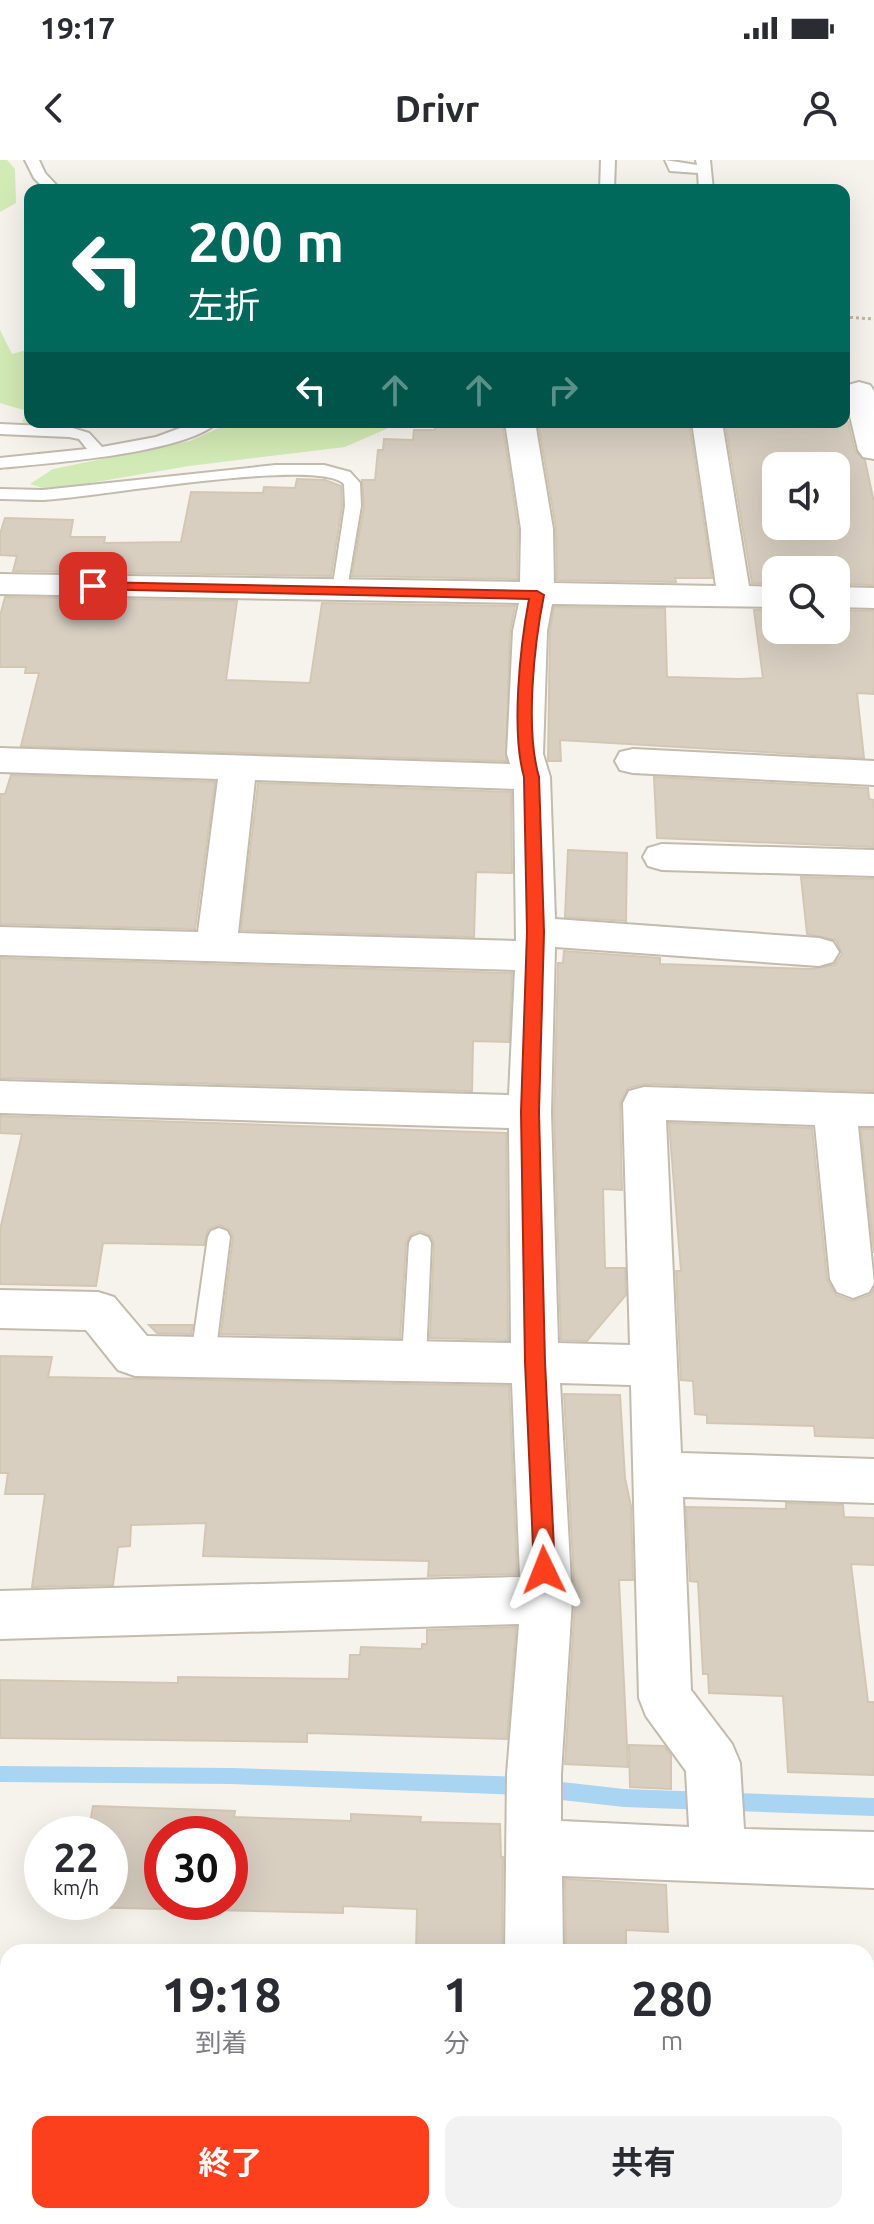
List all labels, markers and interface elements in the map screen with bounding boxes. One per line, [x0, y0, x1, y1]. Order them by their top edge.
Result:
text: 19:17 [40, 11, 115, 45]
icon: back [32, 86, 76, 130]
icon: person [798, 86, 842, 130]
text: Drivr [395, 88, 479, 129]
text: 200 m [188, 210, 344, 273]
icon: left [56, 216, 160, 320]
text: 左折 [188, 284, 260, 325]
icon: left [289, 368, 333, 412]
icon: ahead [373, 368, 417, 412]
icon: ahead [457, 368, 501, 412]
icon: right [541, 368, 585, 412]
map controls [762, 452, 850, 644]
button: sound [762, 452, 850, 540]
pin [59, 552, 127, 620]
button: search [762, 556, 850, 644]
icon: arrive [71, 564, 115, 608]
position arrow [502, 1528, 586, 1612]
speed limit sign: 30 [144, 1816, 248, 1920]
text: 22 [53, 1835, 99, 1880]
text: km/h [53, 1876, 99, 1899]
text: 19:18 [161, 1967, 282, 2021]
text: 1 [443, 1967, 470, 2021]
text: 280 [631, 1971, 713, 2025]
text: m [661, 2026, 683, 2055]
text: 到着 [195, 2028, 247, 2057]
text: 分 [443, 2028, 469, 2057]
button: 終了 [32, 2116, 429, 2208]
button: 共有 [445, 2116, 842, 2208]

